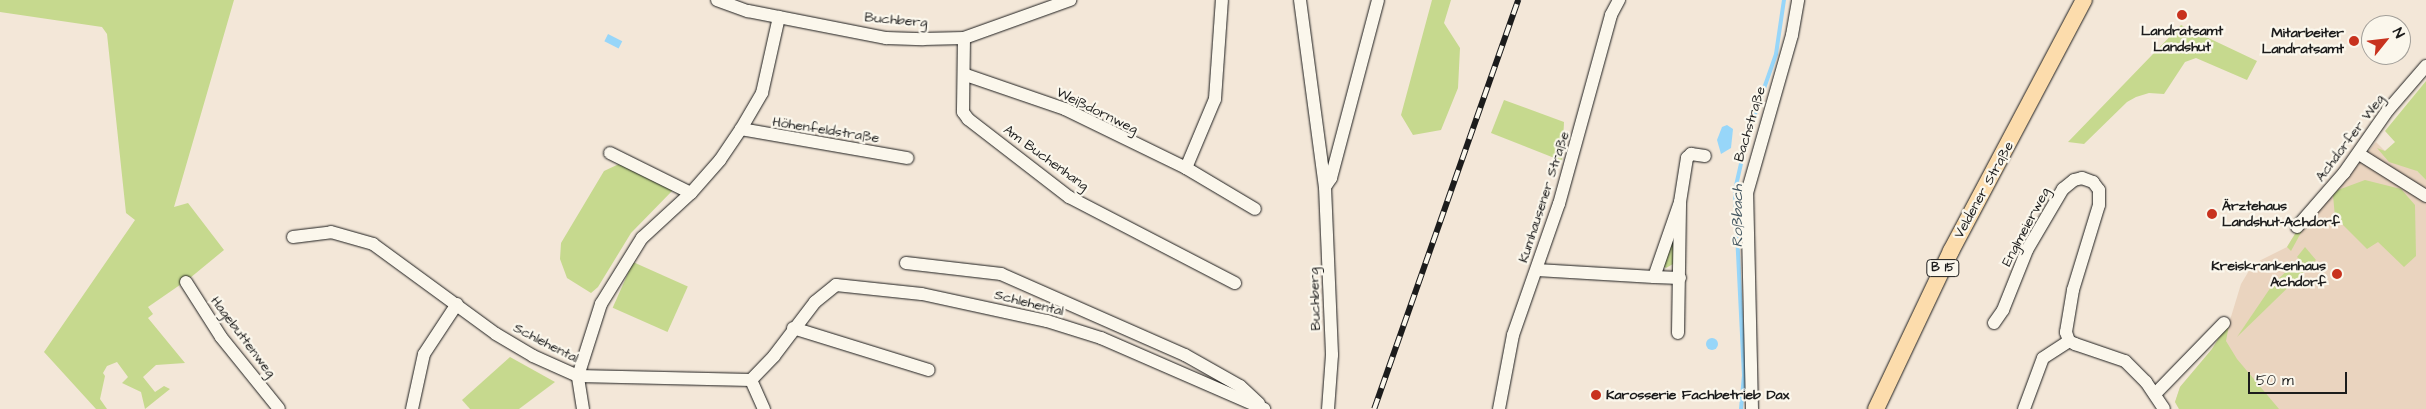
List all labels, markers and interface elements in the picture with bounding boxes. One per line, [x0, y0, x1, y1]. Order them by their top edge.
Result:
street label: Buchberg [864, 9, 928, 31]
marker: Landratsamt Landshut [2176, 9, 2188, 21]
north arrow [2361, 15, 2411, 65]
place label: Landratsamt Landshut [2141, 23, 2223, 56]
place label: Mitarbeiter Landratsamt [2262, 25, 2344, 58]
text: N [2387, 25, 2409, 42]
marker: Mitarbeiter Landratsamt [2348, 35, 2360, 47]
street label: Weißdornweg [1053, 84, 1141, 138]
street label: Bachstraße [1731, 84, 1769, 164]
street label: Achdorfer Weg [2312, 91, 2388, 185]
street label: Höhenfeldstraße [771, 113, 881, 147]
street label: Am Buchenhang [1000, 121, 1092, 195]
street label: Kumhausener Straße [1515, 129, 1573, 265]
street label: Veldener Straße [1950, 139, 2018, 241]
water label: Roßbach [1729, 185, 1747, 247]
street label: Englmeierweg [1998, 185, 2054, 269]
place label: Ärztehaus Landshut-Achdorf [2222, 198, 2340, 230]
marker: Ärztehaus Landshut-Achdorf [2206, 208, 2218, 220]
road number: B 15 [1926, 258, 1960, 278]
place label: Kreiskrankenhaus Achdorf [2211, 258, 2326, 290]
street label: Buchberg [1306, 267, 1324, 331]
marker: Kreiskrankenhaus Achdorf [2330, 267, 2344, 281]
street label: Schlehental [992, 286, 1066, 320]
street label: Hagebuttenweg [207, 293, 279, 381]
street label: Schlehental [511, 319, 581, 367]
scale bar [2251, 362, 2350, 394]
text: 50 m [2256, 370, 2294, 391]
place label: Karosserie Fachbetrieb Dax [1606, 387, 1789, 403]
marker: Karosserie Fachbetrieb Dax [1590, 389, 1602, 401]

